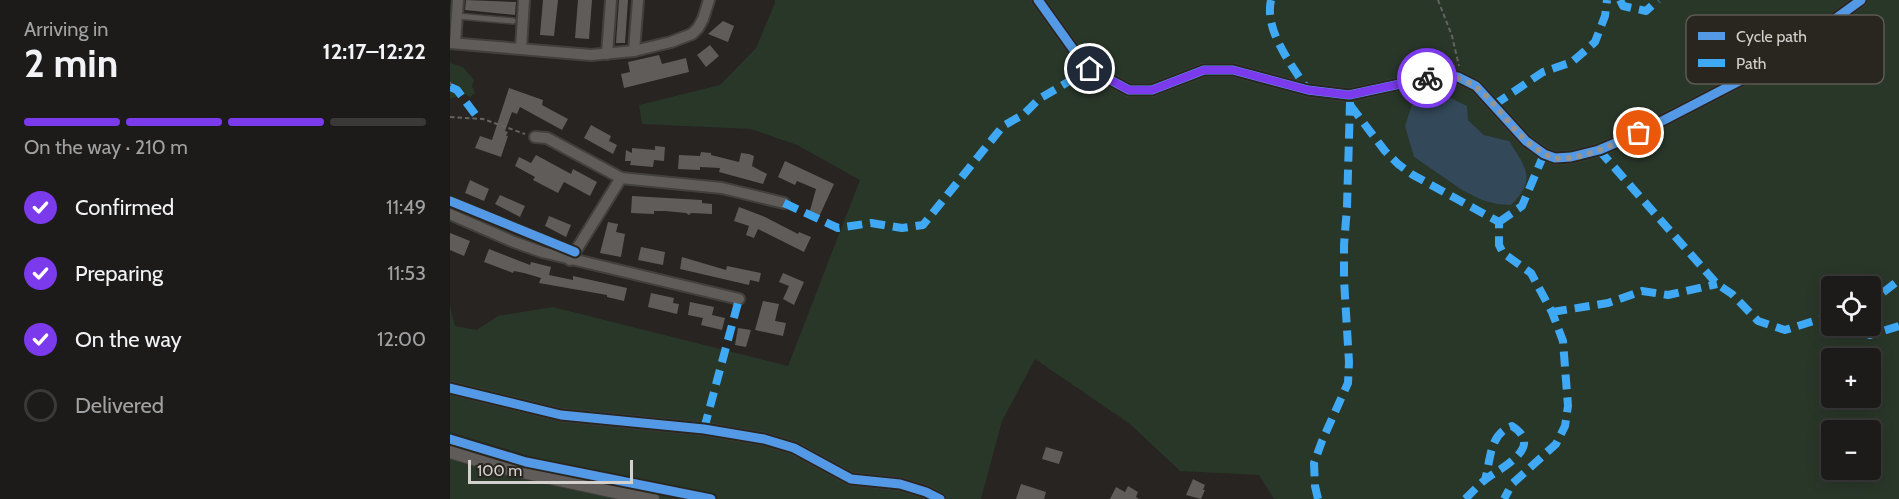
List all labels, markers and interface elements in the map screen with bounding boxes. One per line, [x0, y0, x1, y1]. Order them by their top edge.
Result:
legend [1686, 15, 1884, 84]
text: Arriving in [24, 17, 108, 41]
text: Cycle path [1736, 27, 1807, 46]
text: 12:17–12:22 [323, 38, 426, 65]
text: 2 min [24, 39, 118, 87]
pin [1064, 43, 1115, 94]
courier [1397, 48, 1457, 108]
icon: home [1073, 52, 1106, 85]
text: Path [1736, 54, 1767, 73]
icon: bike [1411, 62, 1444, 95]
pin [1613, 107, 1664, 158]
icon: bag [1622, 116, 1655, 149]
text: On the way · 210 m [24, 135, 188, 159]
icon: check [24, 191, 57, 224]
text: Confirmed [75, 194, 174, 221]
text: 11:49 [386, 195, 426, 219]
icon: check [24, 257, 57, 290]
text: Preparing [75, 260, 163, 287]
text: 11:53 [387, 261, 426, 285]
map controls [1821, 276, 1881, 480]
button: locate [1821, 276, 1881, 336]
icon: check [24, 323, 57, 356]
text: On the way [75, 326, 182, 353]
text: 12:00 [377, 327, 426, 351]
button: + [1821, 348, 1881, 408]
text: Delivered [75, 392, 164, 419]
button: − [1821, 420, 1881, 480]
scale bar [468, 457, 633, 484]
text: 100 m [477, 461, 522, 480]

